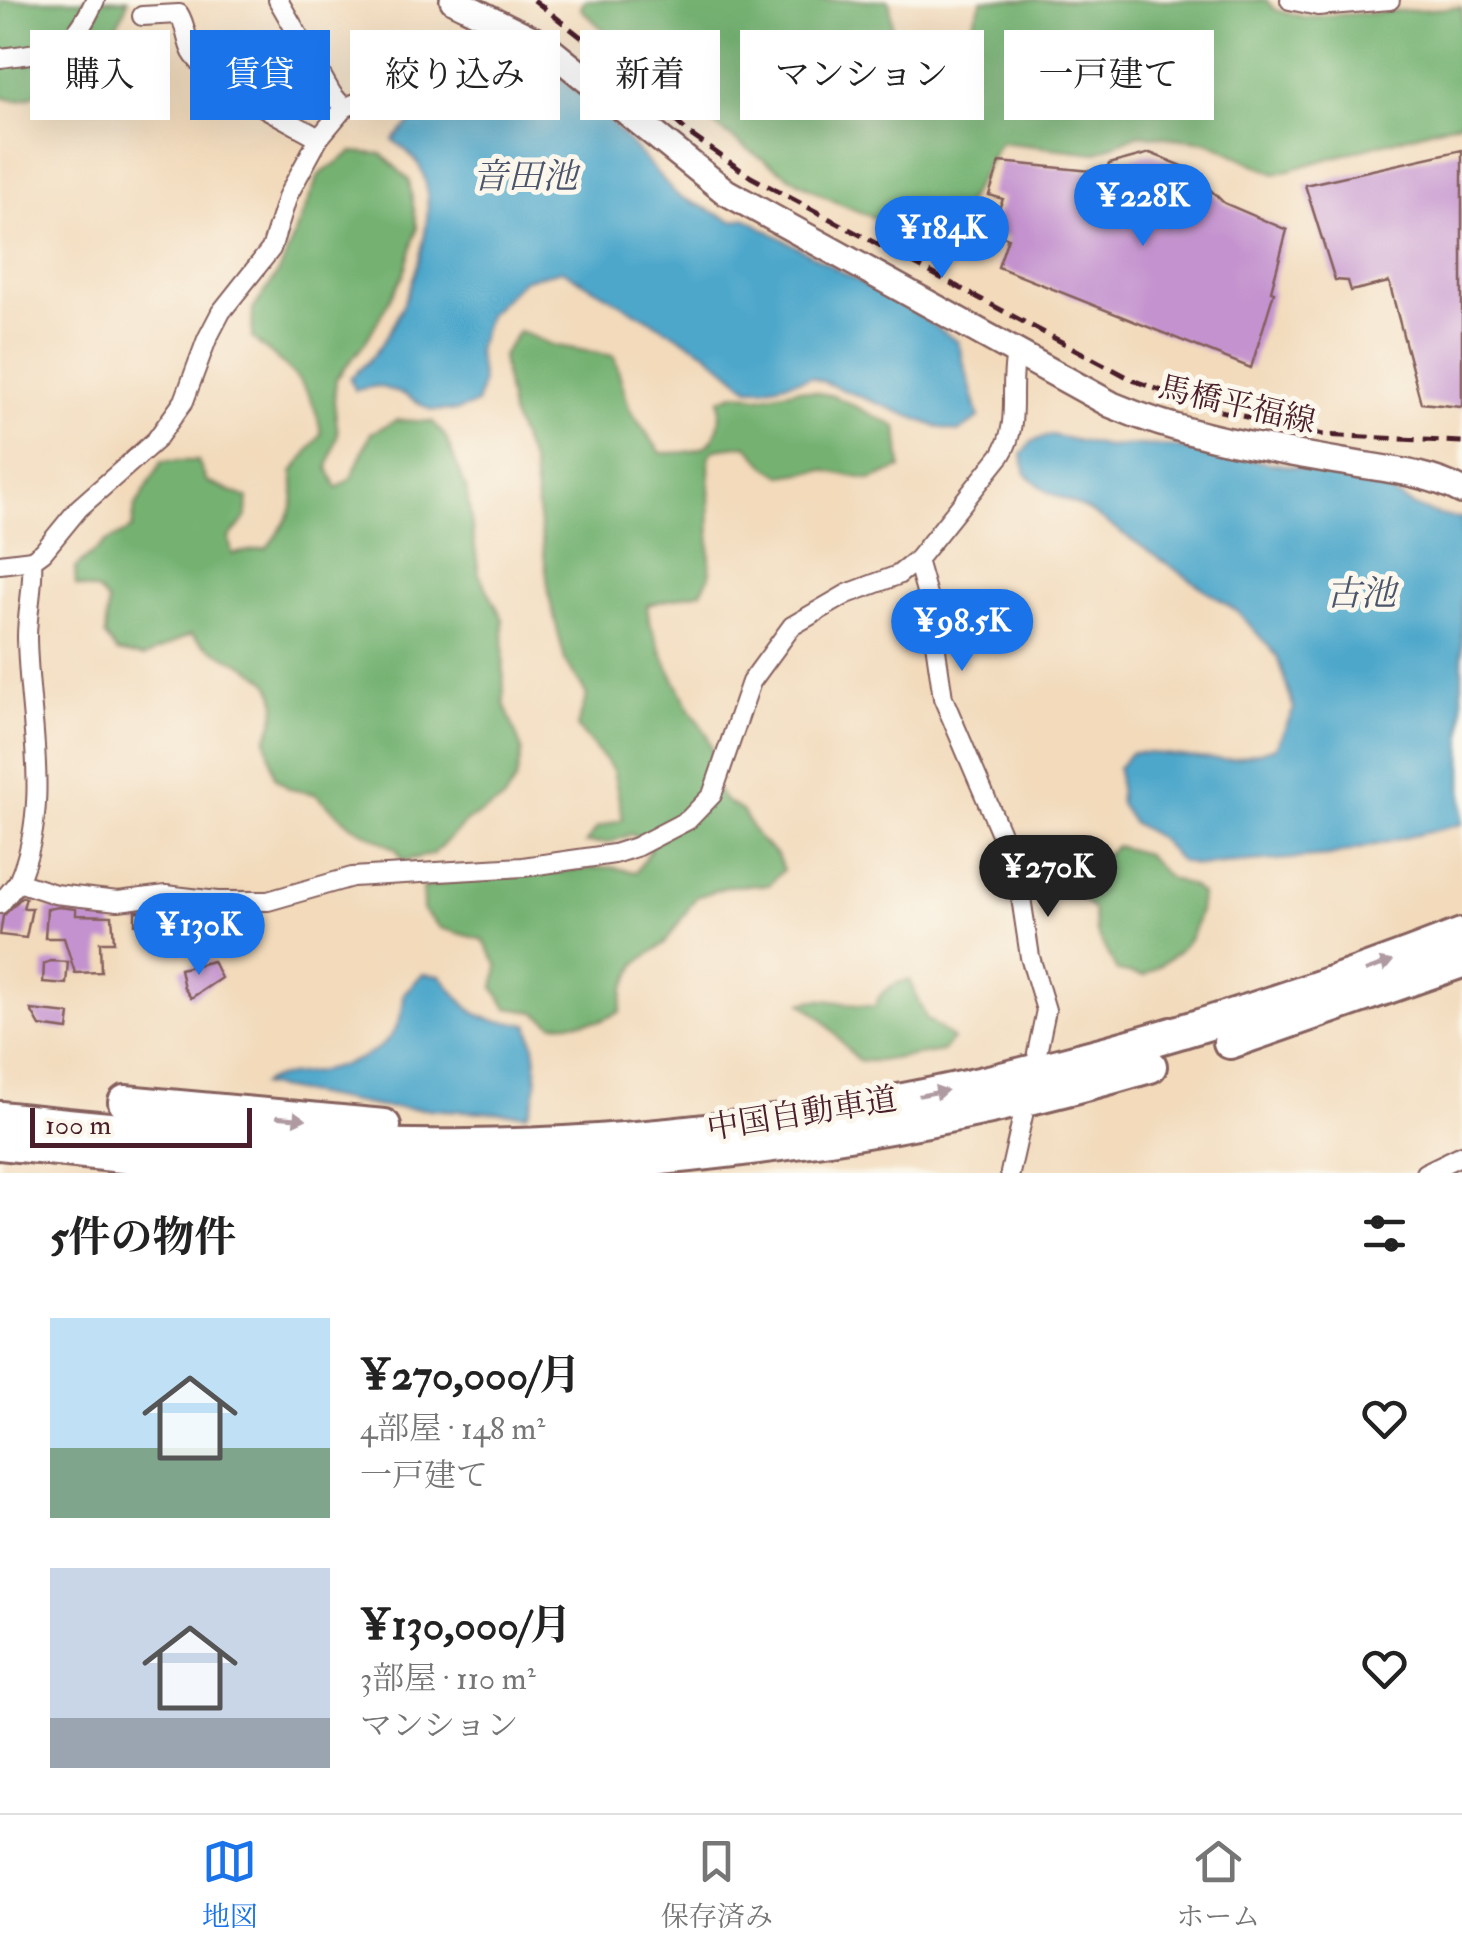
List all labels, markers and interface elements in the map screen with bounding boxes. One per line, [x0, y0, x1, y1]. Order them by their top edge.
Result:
chip: 購入 [30, 30, 170, 120]
chip: 賃貸 [190, 30, 330, 120]
chip: 絞り込み [350, 30, 560, 120]
chip: 新着 [580, 30, 720, 120]
chip: マンション [740, 30, 984, 120]
chip: 一戸建て [1004, 30, 1214, 120]
water label: 音田池 [472, 155, 581, 199]
pin: ¥228K [1073, 164, 1213, 249]
text: ¥228K [1096, 176, 1190, 216]
pin: ¥184K [872, 196, 1012, 281]
text: ¥184K [897, 208, 987, 248]
street label: 馬橋平福線 [1155, 368, 1319, 442]
water label: 古池 [1326, 572, 1400, 616]
pin: ¥98.5K [881, 589, 1043, 674]
text: ¥98.5K [913, 601, 1011, 641]
pin: ¥270K [978, 835, 1118, 920]
text: ¥270K [1001, 847, 1095, 887]
pin: ¥130K [129, 893, 269, 978]
text: ¥130K [156, 905, 242, 945]
one-way arrow [1365, 958, 1395, 973]
street label: 中国自動車道 [704, 1079, 900, 1149]
one-way arrow [917, 1085, 948, 1101]
scale bar [30, 1103, 252, 1148]
text: 100 m [45, 1108, 111, 1143]
one-way arrow [276, 1111, 308, 1127]
icon: filters [1357, 1206, 1412, 1261]
text: 5件の物件 [50, 1212, 236, 1264]
text: ¥270,000/月 [360, 1350, 581, 1402]
icon: home [130, 1358, 250, 1478]
icon: heart [1357, 1391, 1412, 1446]
text: 4部屋 · 148 m² [360, 1409, 545, 1449]
text: 一戸建て [360, 1456, 488, 1496]
text: ¥130,000/月 [360, 1600, 572, 1652]
icon: home [130, 1608, 250, 1728]
icon: heart [1357, 1641, 1412, 1696]
text: 3部屋 · 110 m² [360, 1659, 536, 1699]
text: マンション [360, 1706, 519, 1746]
tab: 地図 [202, 1834, 258, 1935]
tab: 保存済み [661, 1834, 773, 1935]
tab: ホーム [1176, 1834, 1260, 1935]

